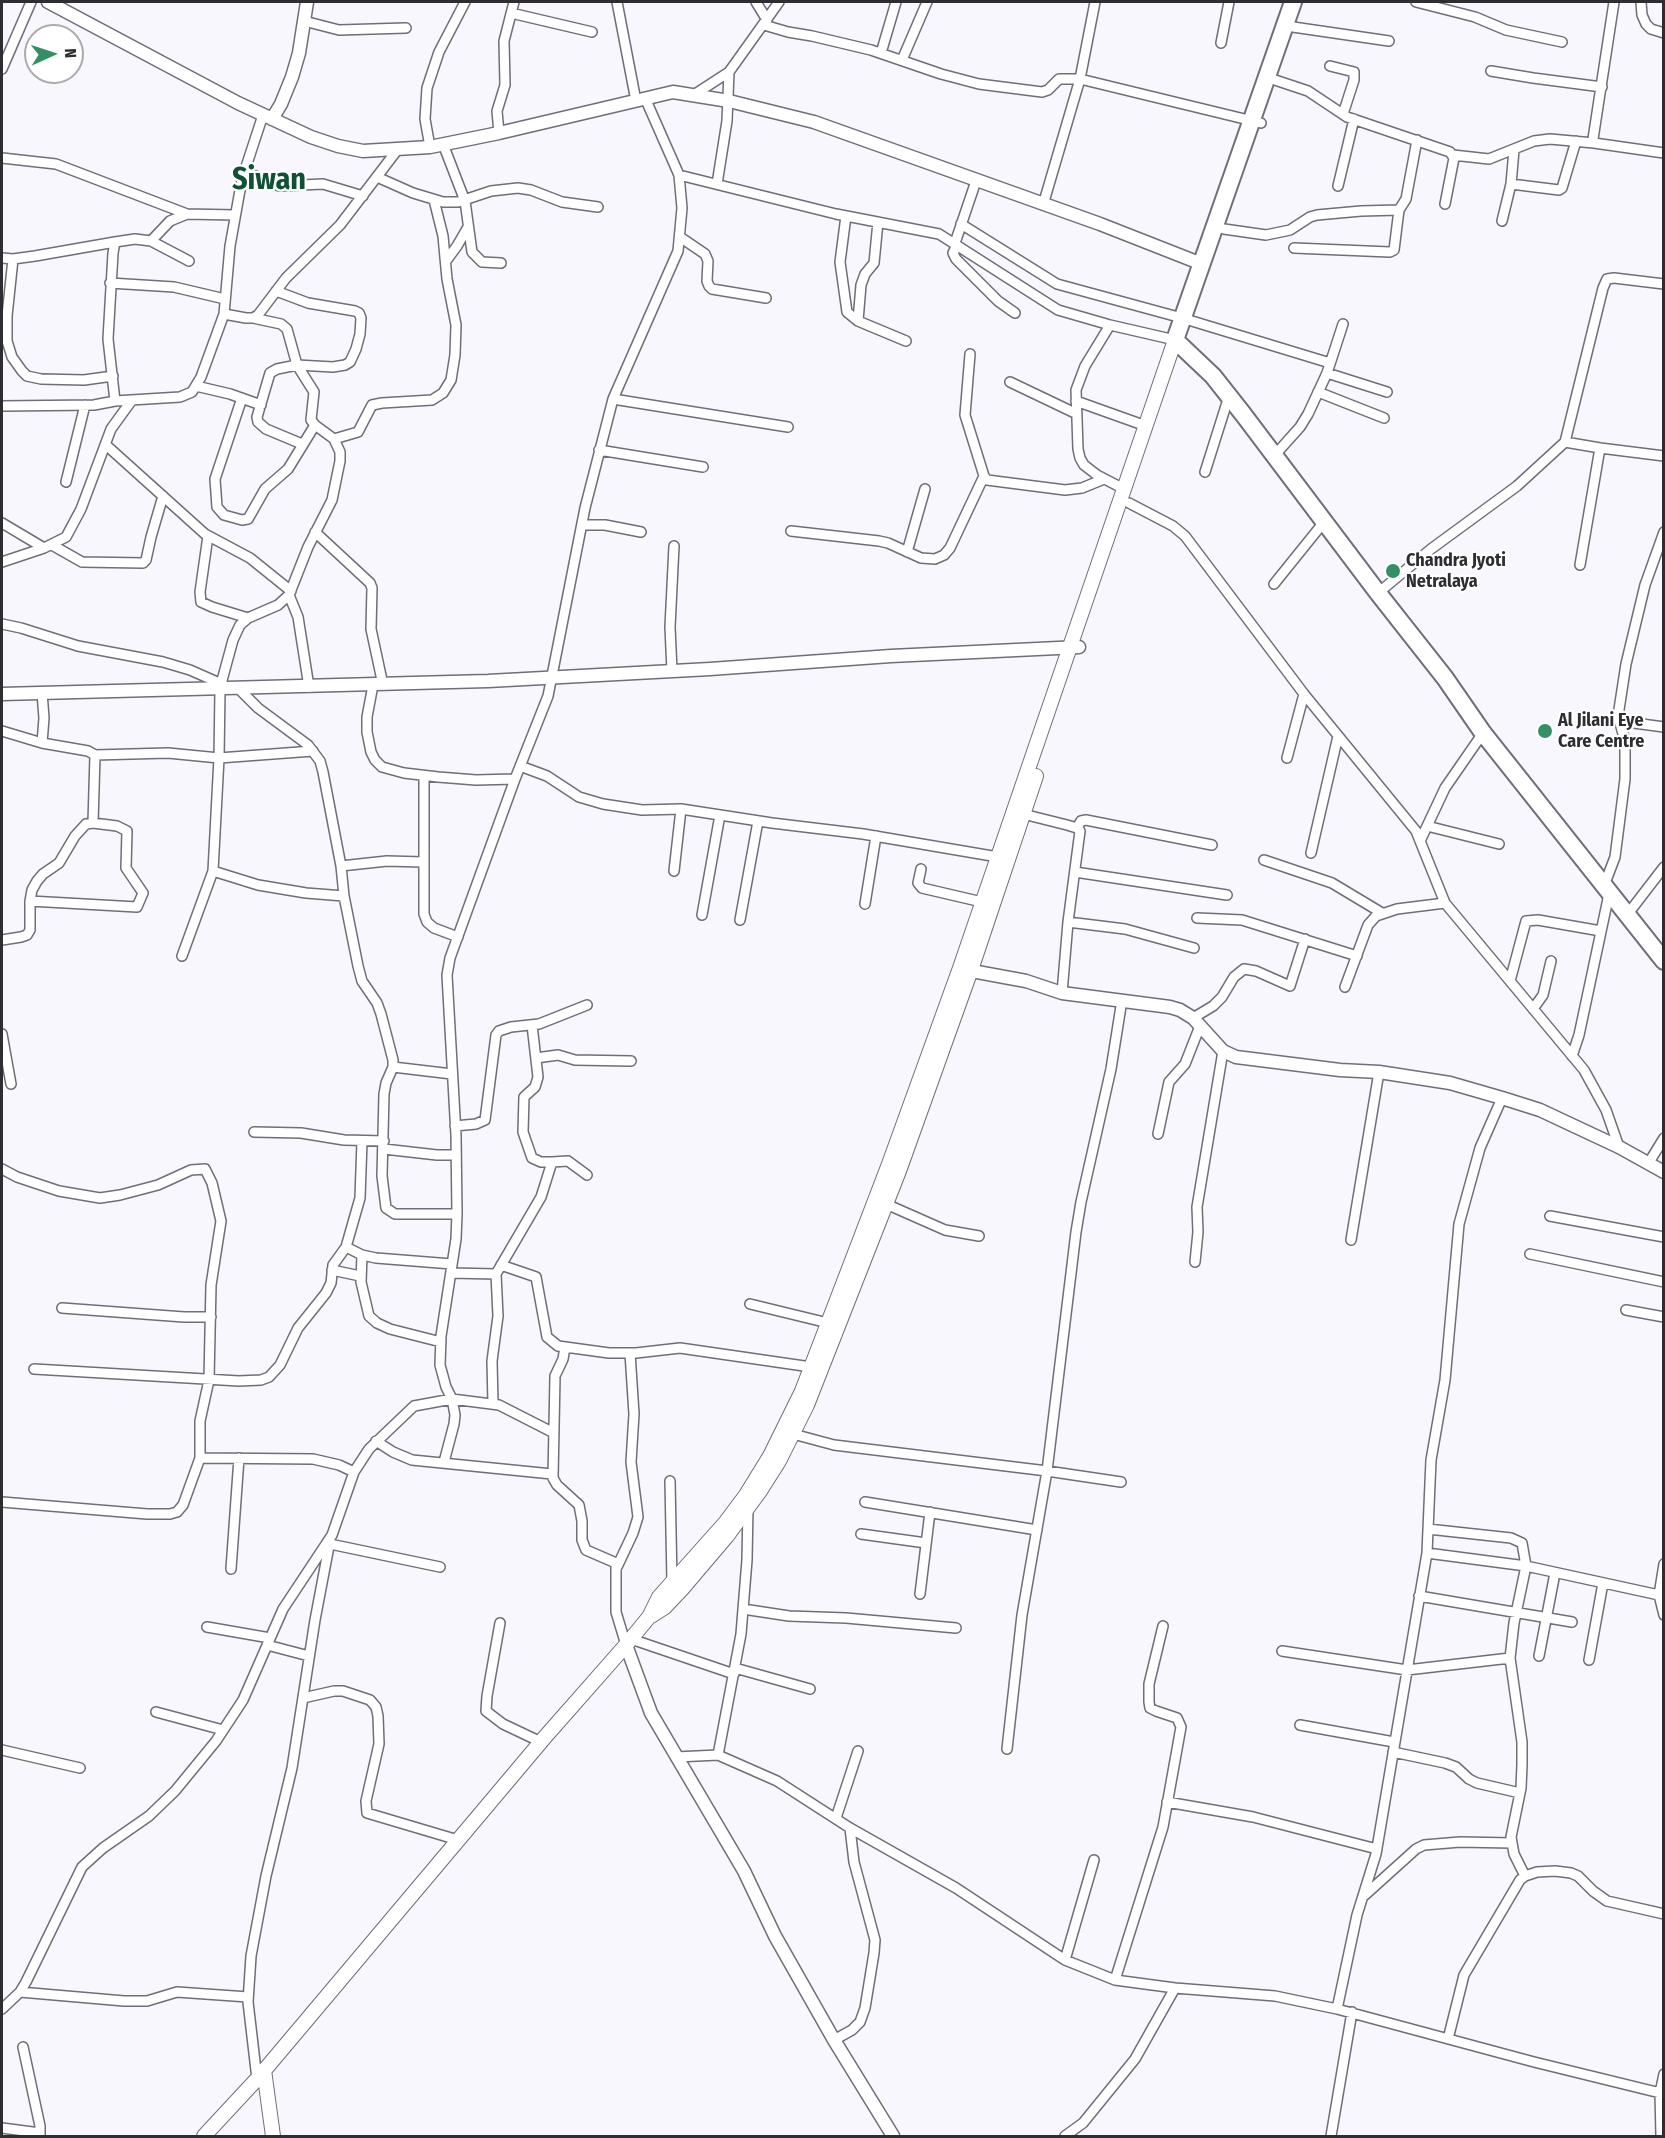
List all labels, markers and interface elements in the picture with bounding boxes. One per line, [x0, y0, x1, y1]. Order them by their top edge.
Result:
north arrow [24, 24, 84, 84]
text: N [61, 48, 80, 58]
district label: Siwan [232, 163, 306, 199]
place label: Chandra Jyoti Netralaya [1406, 550, 1506, 592]
marker: Chandra Jyoti Netralaya [1384, 562, 1402, 580]
place label: Al Jilani Eye Care Centre [1558, 710, 1644, 752]
marker: Al Jilani Eye Care Centre [1536, 722, 1554, 740]

